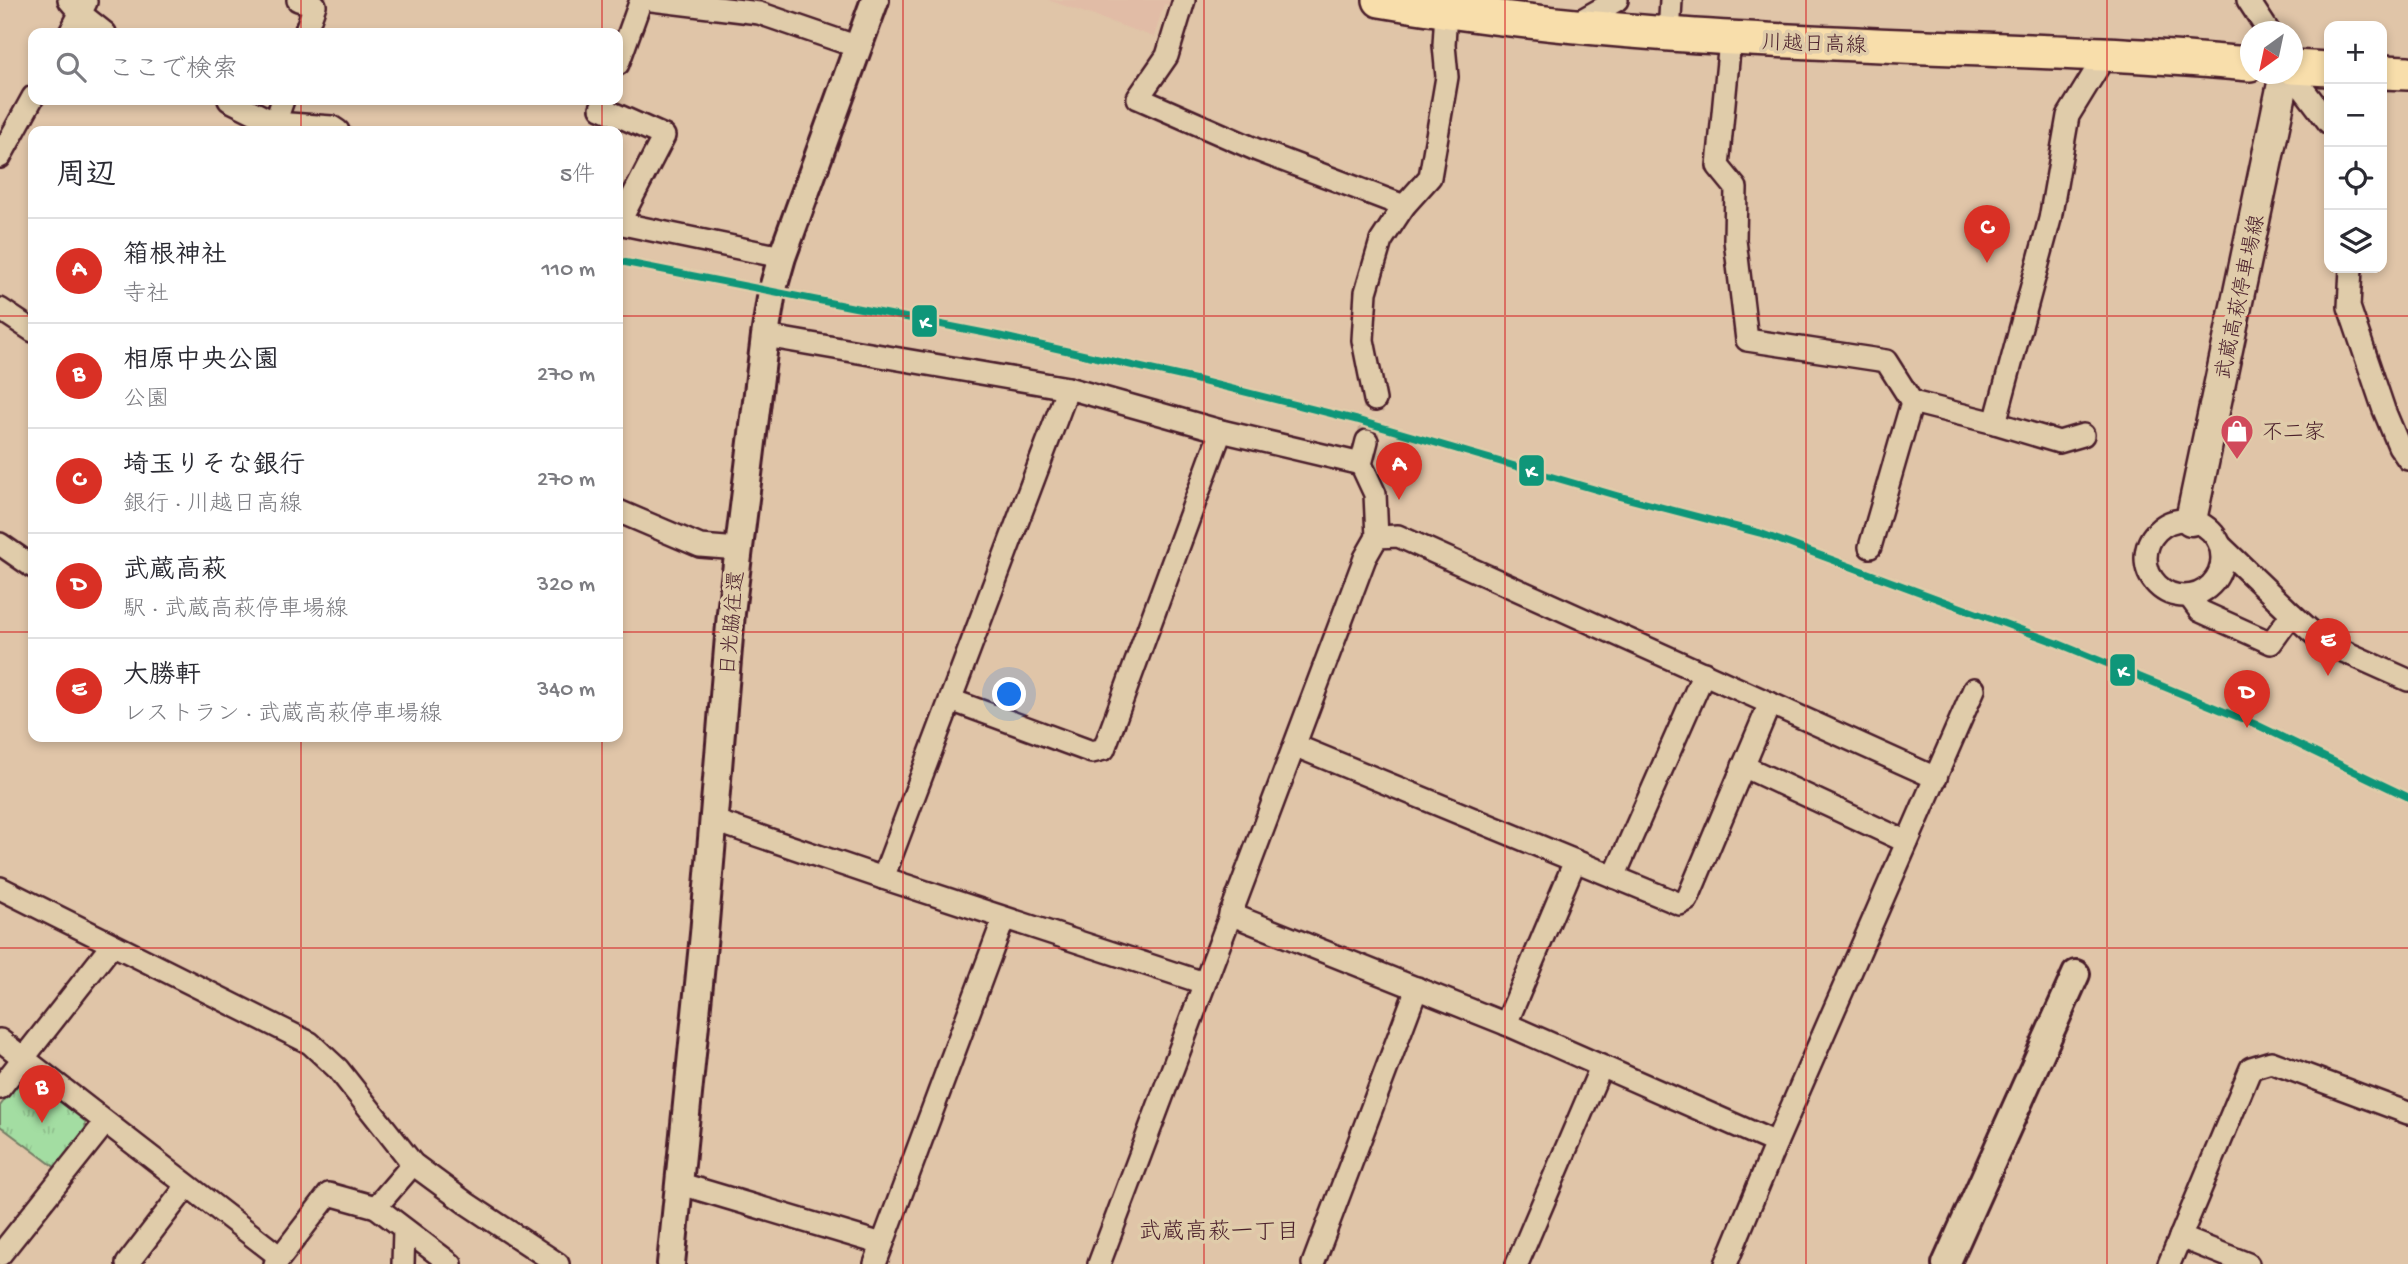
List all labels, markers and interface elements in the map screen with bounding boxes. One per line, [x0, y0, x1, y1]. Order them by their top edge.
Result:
north arrow [2240, 21, 2303, 84]
map controls [2324, 21, 2387, 273]
button: + [2324, 21, 2387, 84]
search box [28, 28, 623, 105]
street label: 川越日高線 [1761, 30, 1867, 61]
icon: search [52, 48, 90, 86]
text: ここで検索 [108, 56, 238, 87]
button: − [2324, 84, 2387, 147]
button: locate [2324, 147, 2387, 210]
text: 周辺 [56, 160, 116, 195]
text: 5件 [560, 163, 595, 190]
pin: C [1964, 205, 2010, 263]
button: layers [2324, 210, 2387, 273]
street label: 武蔵高萩停車場線 [2211, 213, 2272, 382]
text: 箱根神社 [123, 242, 227, 273]
text: A [72, 257, 86, 284]
text: 110 m [542, 257, 595, 284]
text: 寺社 [123, 282, 169, 309]
line badge: K [911, 304, 938, 338]
text: K [919, 313, 933, 336]
text: 相原中央公園 [123, 347, 279, 378]
text: B [73, 362, 85, 389]
text: 270 m [537, 362, 595, 389]
text: 公園 [123, 387, 169, 414]
shop icon: 不二家 [2218, 412, 2256, 461]
place label: 不二家 [2262, 420, 2325, 447]
pin: A [1376, 442, 1422, 500]
text: 埼玉りそな銀行 [123, 452, 305, 483]
line badge: K [1518, 454, 1545, 487]
text: K [1525, 462, 1539, 485]
text: C [73, 467, 85, 494]
text: 270 m [537, 467, 595, 494]
text: 銀行 · 川越日高線 [123, 492, 302, 519]
text: 武蔵高萩 [123, 557, 227, 588]
street label: 日光脇往還 [716, 570, 752, 677]
text: D [72, 572, 87, 599]
text: 320 m [537, 572, 595, 599]
text: 駅 · 武蔵高萩停車場線 [123, 597, 348, 624]
pin: E [2305, 618, 2351, 676]
line badge: K [2109, 653, 2136, 687]
text: 大勝軒 [123, 662, 201, 693]
text: K [2117, 662, 2131, 685]
pin: D [2224, 670, 2270, 728]
text: E [72, 677, 86, 704]
text: 340 m [537, 677, 595, 704]
your location [992, 677, 1026, 711]
text: レストラン · 武蔵高萩停車場線 [123, 702, 442, 729]
pin: B [19, 1065, 65, 1123]
district label: 武蔵高萩一丁目 [1139, 1219, 1300, 1247]

